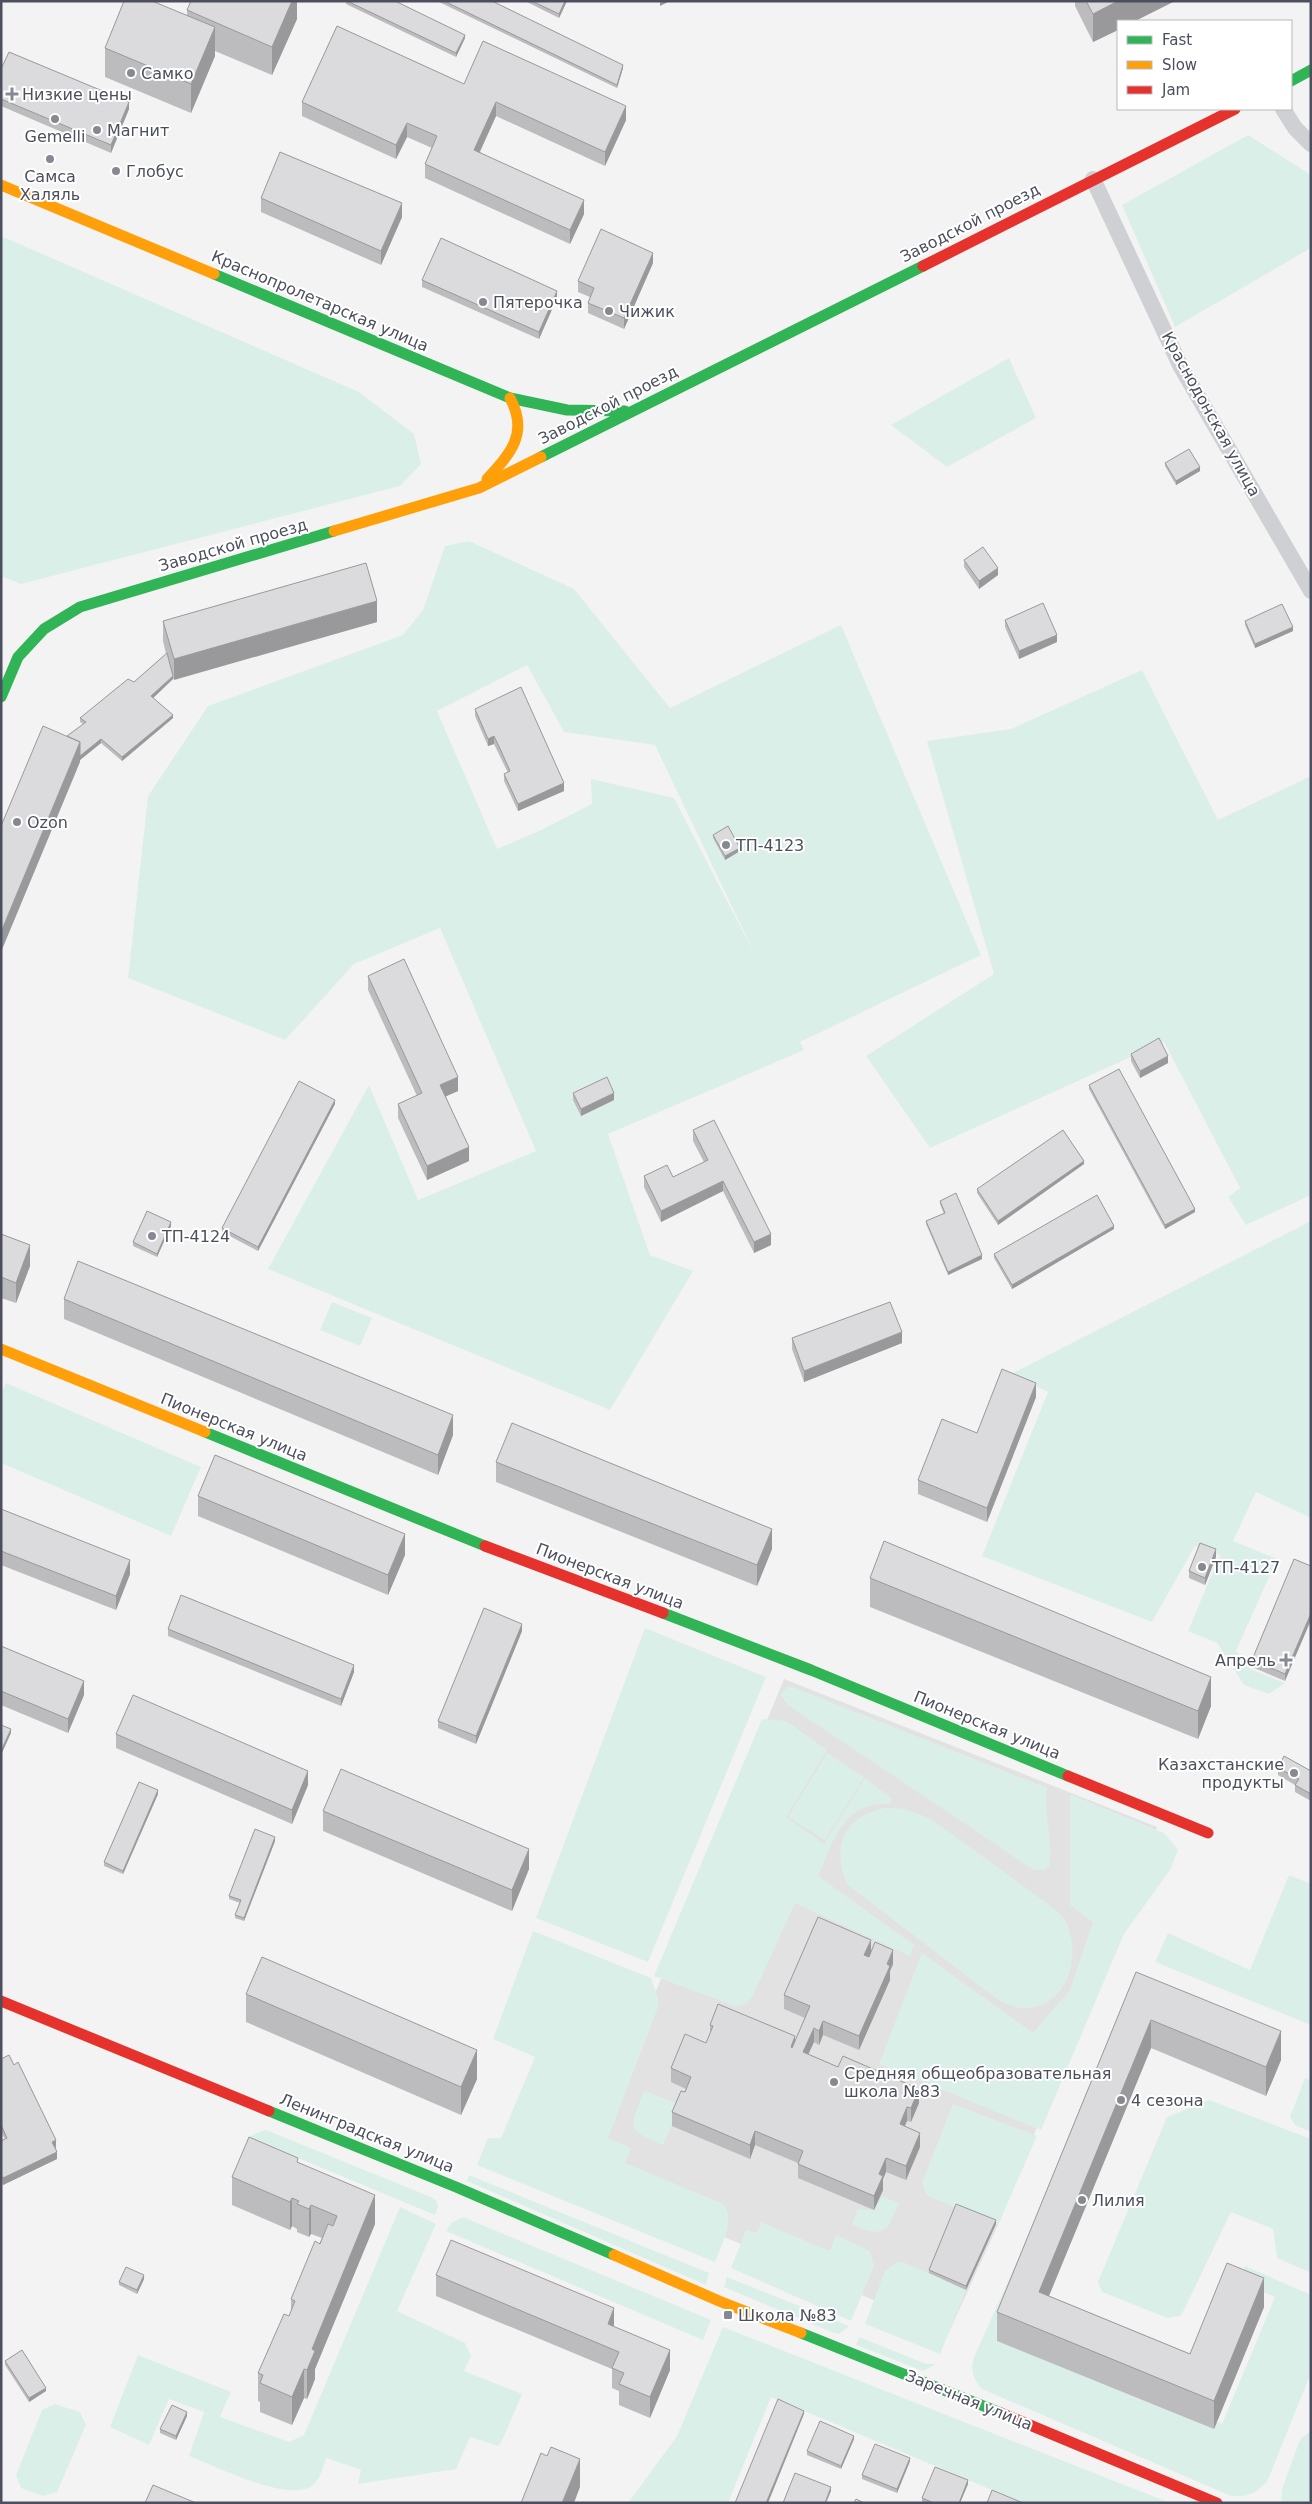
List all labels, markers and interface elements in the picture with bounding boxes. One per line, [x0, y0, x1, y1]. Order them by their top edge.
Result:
legend [1117, 20, 1292, 110]
text: Fast [1162, 31, 1192, 49]
text: Slow [1162, 56, 1197, 74]
place label: Самко [141, 64, 194, 83]
marker: Самко [125, 67, 137, 79]
text: Jam [1161, 81, 1190, 99]
place label: Низкие цены [22, 85, 132, 104]
marker: Низкие цены [6, 88, 18, 100]
marker: Gemelli [49, 113, 61, 125]
place label: Магнит [107, 121, 169, 140]
marker: Магнит [91, 124, 103, 136]
place label: Gemelli [24, 127, 86, 146]
marker: Самса Халяль [44, 153, 56, 165]
place label: Глобус [126, 162, 184, 181]
marker: Глобус [110, 165, 122, 177]
place label: Самса Халяль [20, 167, 80, 204]
street label: Заводской проезд [897, 180, 1043, 266]
street label: Краснопролетарская улица [209, 247, 431, 355]
place label: Пятерочка [493, 293, 583, 312]
marker: Пятерочка [477, 296, 489, 308]
place label: Чижик [619, 302, 675, 321]
marker: Чижик [603, 305, 615, 317]
street label: Краснодонская улица [1158, 328, 1264, 500]
street label: Заводской проезд [535, 362, 681, 448]
street label: Заводской проезд [156, 515, 310, 575]
place label: Ozon [27, 813, 68, 832]
marker: Ozon [11, 816, 23, 828]
place label: ТП-4123 [735, 836, 804, 855]
marker: ТП-4123 [720, 839, 732, 851]
place label: ТП-4124 [161, 1227, 230, 1246]
marker: ТП-4124 [146, 1230, 158, 1242]
street label: Пионерская улица [158, 1389, 310, 1465]
street label: Пионерская улица [534, 1539, 686, 1613]
place label: ТП-4127 [1211, 1558, 1280, 1577]
marker: ТП-4127 [1196, 1561, 1208, 1573]
place label: Апрель [1215, 1651, 1276, 1670]
marker: Апрель [1280, 1654, 1292, 1666]
street label: Пионерская улица [911, 1687, 1063, 1763]
place label: Казахстанские продукты [1158, 1755, 1284, 1792]
marker: Казахстанские продукты [1288, 1767, 1300, 1779]
place label: Средняя общеобразовательная школа №83 [844, 2064, 1111, 2101]
marker: Средняя общеобразовательная школа №83 [828, 2076, 840, 2088]
street label: Ленинградская улица [277, 2089, 457, 2177]
place label: 4 сезона [1131, 2091, 1203, 2110]
marker: 4 сезона [1115, 2094, 1127, 2106]
place label: Лилия [1092, 2191, 1145, 2210]
marker: Лилия [1076, 2194, 1088, 2206]
place label: Школа №83 [738, 2306, 837, 2325]
marker: Школа №83 [722, 2309, 734, 2321]
street label: Заречная улица [903, 2366, 1035, 2434]

